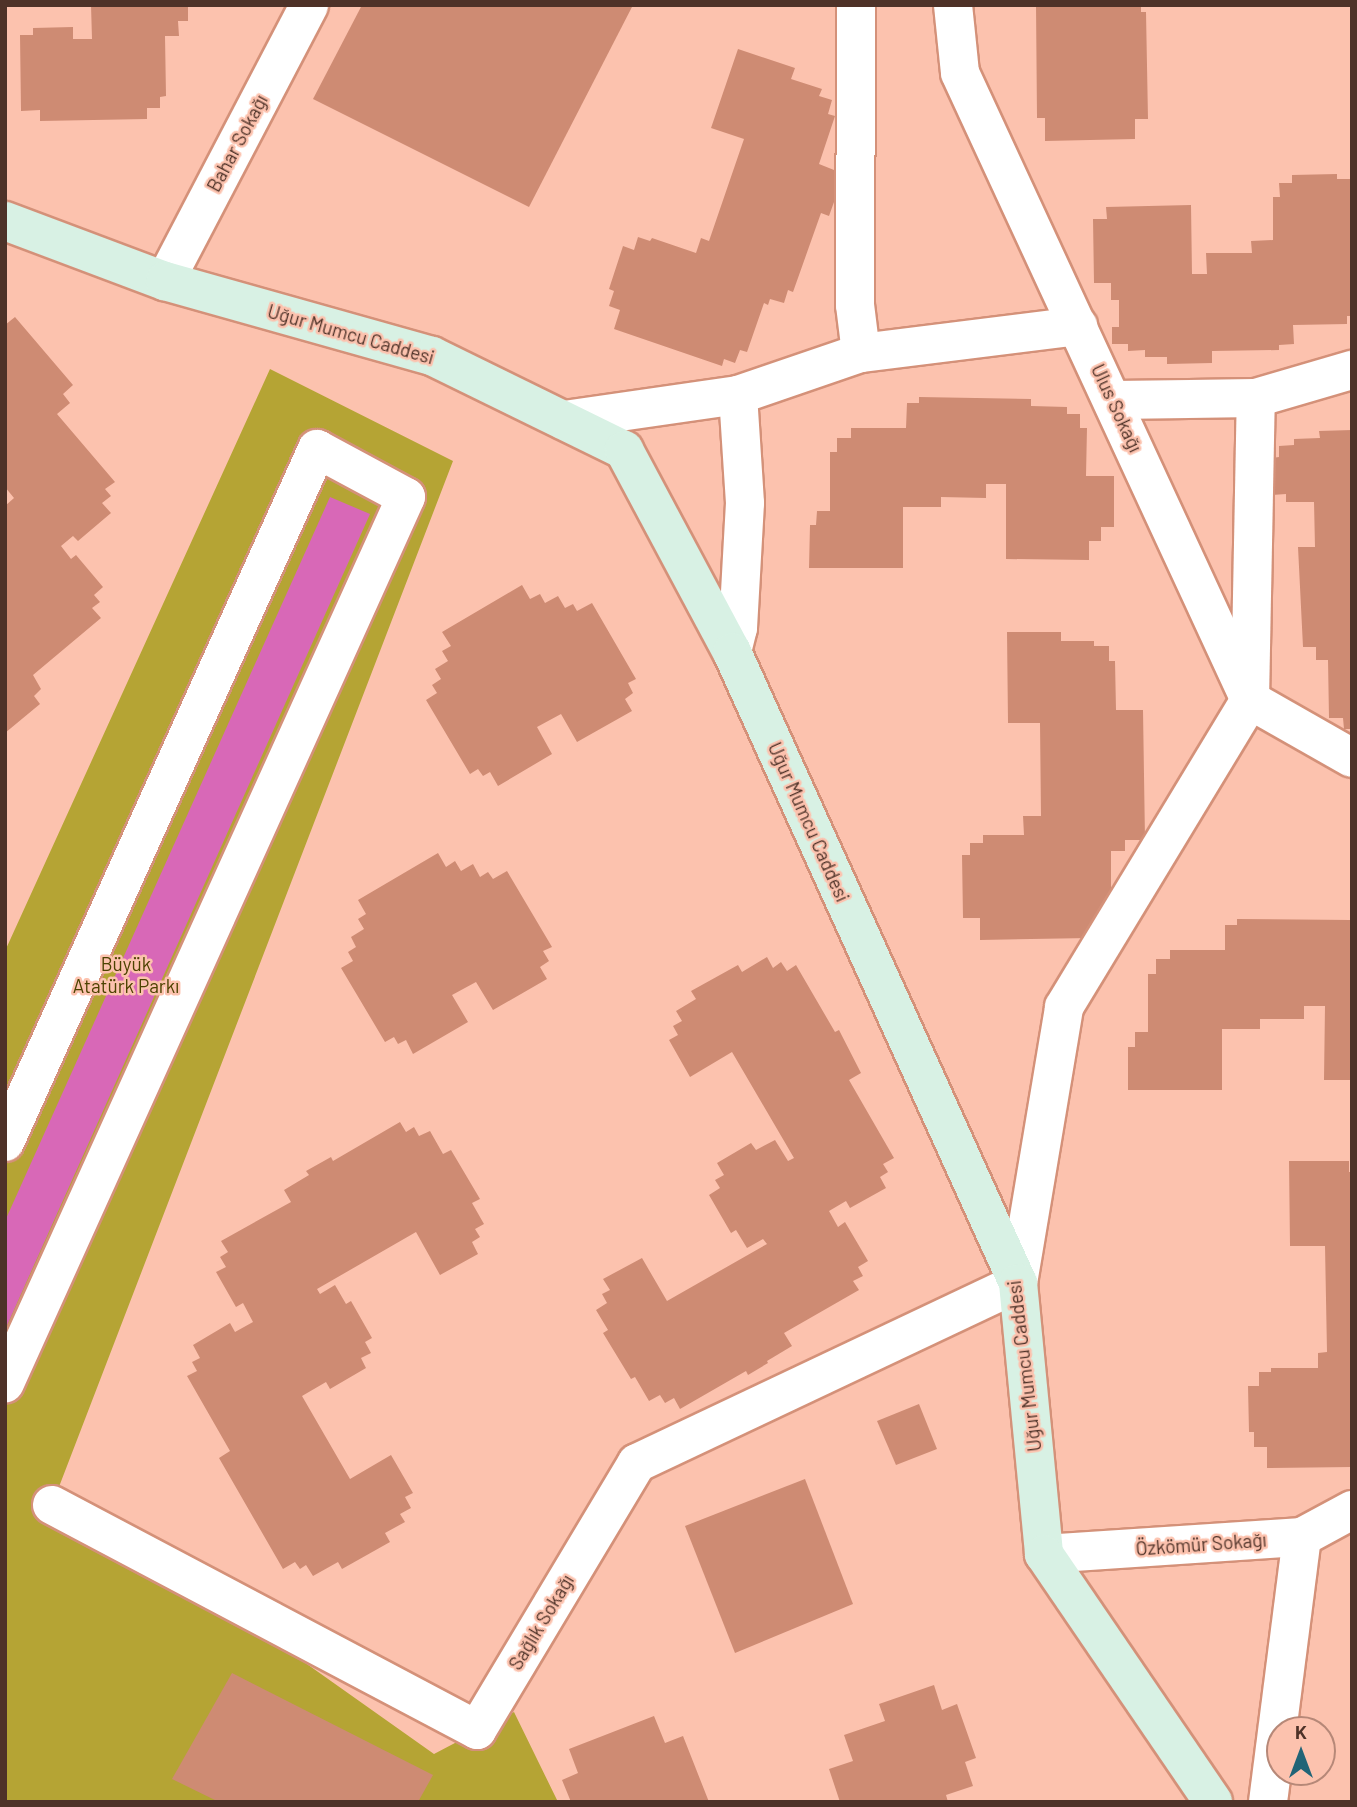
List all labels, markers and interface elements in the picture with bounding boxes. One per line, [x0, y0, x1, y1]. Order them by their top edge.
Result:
street label: Bahar Sokağı [202, 90, 272, 196]
street label: Uğur Mumcu Caddesi [265, 299, 437, 369]
street label: Ulus Sokağı [1087, 360, 1147, 456]
street label: Uğur Mumcu Caddesi [764, 739, 854, 905]
park label: Büyük Atatürk Parkı [73, 953, 179, 997]
street label: Uğur Mumcu Caddesi [1002, 1279, 1046, 1453]
street label: Özkömür Sokağı [1135, 1528, 1267, 1560]
street label: Sağlık Sokağı [504, 1570, 578, 1674]
north arrow [1266, 1716, 1336, 1786]
text: K [1295, 1720, 1307, 1743]

